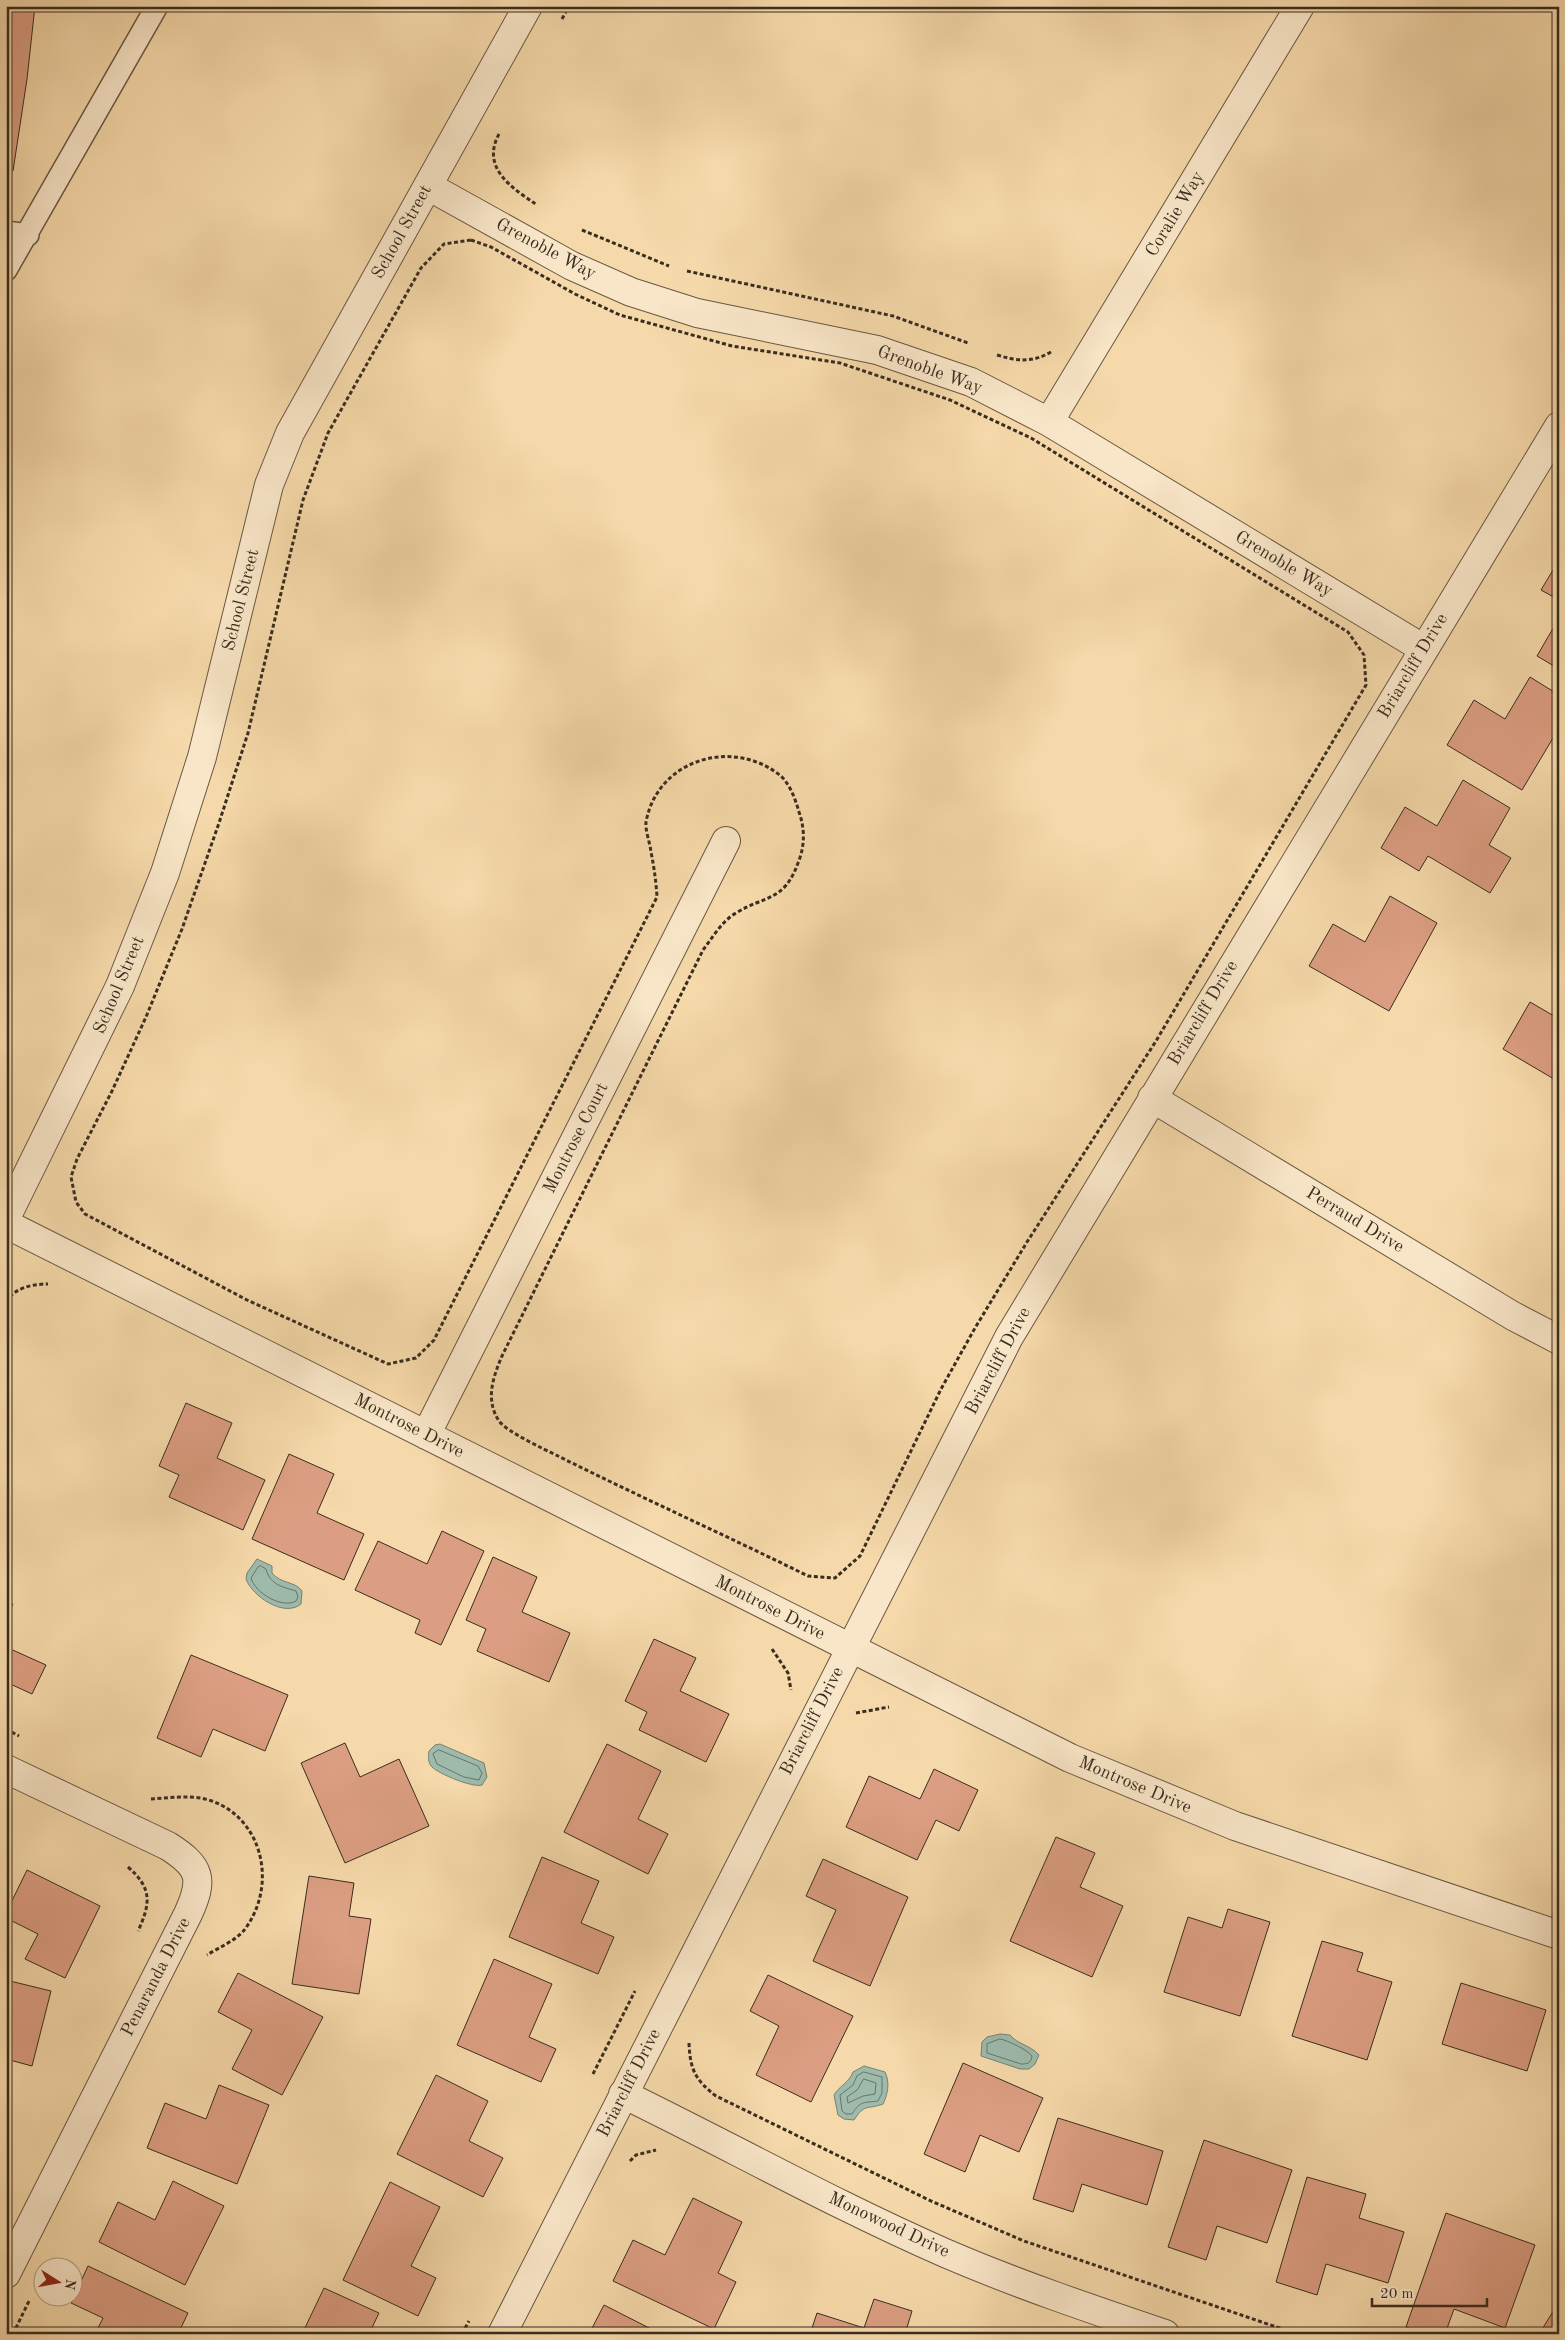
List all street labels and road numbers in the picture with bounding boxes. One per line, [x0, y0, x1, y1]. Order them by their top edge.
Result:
street label: Coralie Way [1143, 168, 1208, 260]
street label: School Street [369, 182, 435, 282]
street label: Grenoble Way [493, 215, 599, 283]
street label: Grenoble Way [875, 343, 985, 398]
street label: Grenoble Way [1232, 528, 1336, 600]
street label: School Street [220, 547, 262, 653]
street label: Briarcliff Drive [1375, 611, 1451, 721]
street label: School Street [90, 933, 148, 1037]
street label: Briarcliff Drive [1165, 958, 1241, 1068]
street label: Montrose Court [540, 1080, 612, 1196]
street label: Perraud Drive [1303, 1184, 1407, 1256]
street label: Briarcliff Drive [962, 1304, 1034, 1418]
street label: Montrose Drive [351, 1391, 467, 1461]
street label: Montrose Drive [712, 1573, 828, 1643]
street label: Briarcliff Drive [777, 1664, 847, 1778]
street label: Montrose Drive [1076, 1753, 1194, 1817]
street label: Penaranda Drive [118, 1915, 194, 2039]
street label: Briarcliff Drive [594, 2026, 664, 2140]
street label: Monowood Drive [826, 2189, 952, 2261]

